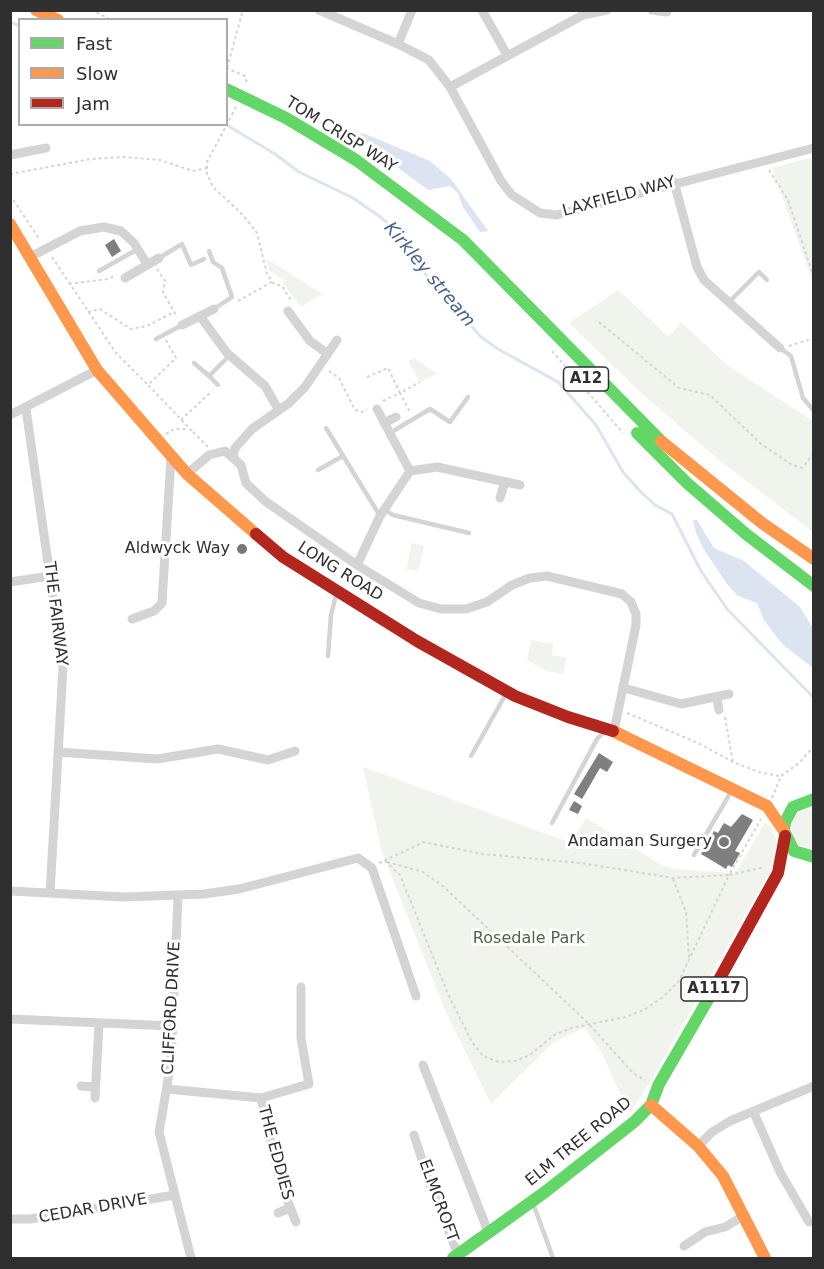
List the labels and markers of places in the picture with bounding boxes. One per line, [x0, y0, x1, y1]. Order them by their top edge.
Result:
place label: Aldwyck Way [125, 539, 230, 559]
marker: Aldwyck Way [235, 542, 249, 556]
place label: Andaman Surgery [568, 832, 712, 852]
marker: Andaman Surgery [717, 835, 731, 849]

